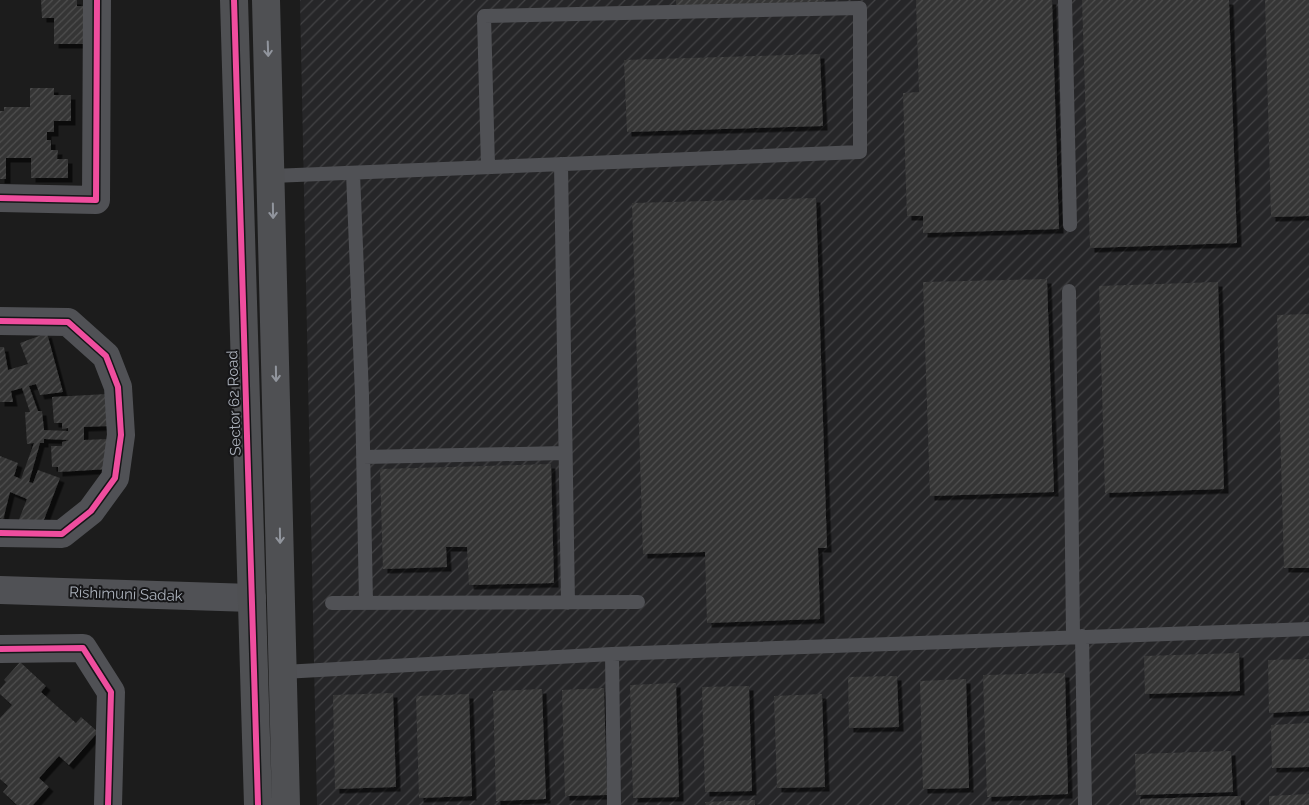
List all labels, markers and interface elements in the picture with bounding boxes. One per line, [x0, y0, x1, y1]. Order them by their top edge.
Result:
one-way arrow [263, 40, 272, 56]
one-way arrow [268, 202, 278, 219]
street label: Sector 62 Road [223, 350, 245, 456]
one-way arrow [271, 365, 281, 381]
one-way arrow [275, 528, 285, 544]
street label: Rishimuni Sadak [69, 583, 183, 605]

